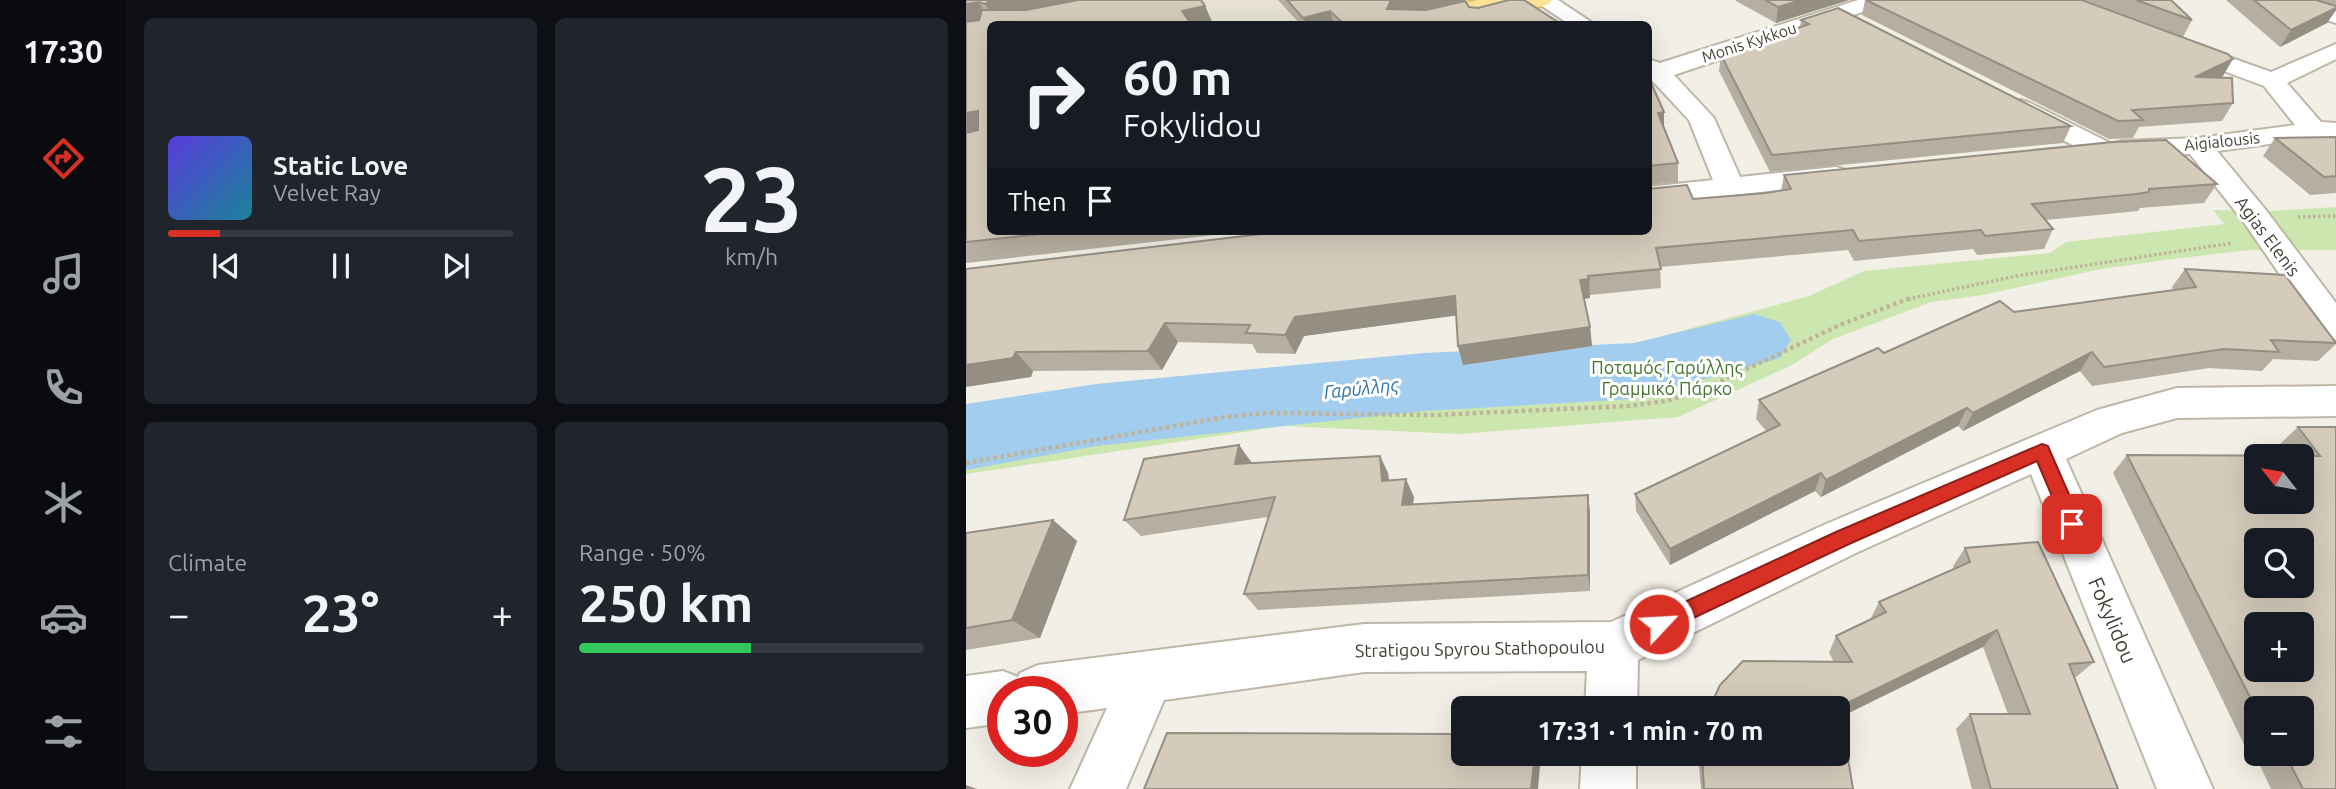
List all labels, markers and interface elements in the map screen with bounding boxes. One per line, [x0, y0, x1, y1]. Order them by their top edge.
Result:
street label: Monis Kykkou [1699, 18, 1799, 66]
text: 17:30 [23, 33, 103, 69]
icon: right [1008, 49, 1099, 140]
text: 60 m [1123, 49, 1232, 104]
text: Fokylidou [1123, 107, 1262, 143]
street label: Aigialousis [2183, 128, 2261, 154]
icon: directions [39, 134, 88, 183]
text: 23 [700, 147, 803, 249]
text: Static Love [273, 151, 408, 180]
text: Velvet Ray [273, 180, 381, 205]
icon: arrive [1081, 182, 1119, 220]
text: Then [1008, 187, 1067, 216]
street label: Agias Elenis [2231, 192, 2305, 280]
text: km/h [725, 244, 778, 269]
icon: previous [207, 247, 245, 285]
icon: pause [322, 247, 360, 285]
icon: next [437, 247, 475, 285]
icon: music [39, 249, 88, 298]
park label: Ποταμός Γαρύλλης Γραμμικό Πάρκο [1591, 357, 1743, 398]
icon: phone [39, 363, 88, 412]
water label: Γαρύλλης [1323, 373, 1400, 403]
north arrow [2244, 444, 2314, 514]
map controls [2244, 444, 2314, 766]
icon: climate [39, 478, 88, 527]
pin [2042, 494, 2102, 554]
icon: arrive [2053, 505, 2091, 543]
button: search [2244, 528, 2314, 598]
text: Range · 50% [579, 540, 706, 565]
text: Climate [168, 550, 247, 575]
street label: Fokylidou [2084, 573, 2142, 667]
text: 250 km [579, 574, 753, 632]
text: 23° [302, 584, 379, 642]
position arrow [1622, 587, 1696, 661]
icon: car [39, 593, 88, 642]
text: − [168, 593, 189, 635]
text: + [492, 593, 513, 635]
button: + [2244, 612, 2314, 682]
street label: Stratigou Spyrou Stathopoulou [1355, 636, 1605, 660]
speed limit sign: 30 [987, 676, 1078, 767]
button: − [2244, 696, 2314, 766]
icon: filters [39, 707, 88, 756]
text: 17:31 · 1 min · 70 m [1537, 716, 1764, 745]

